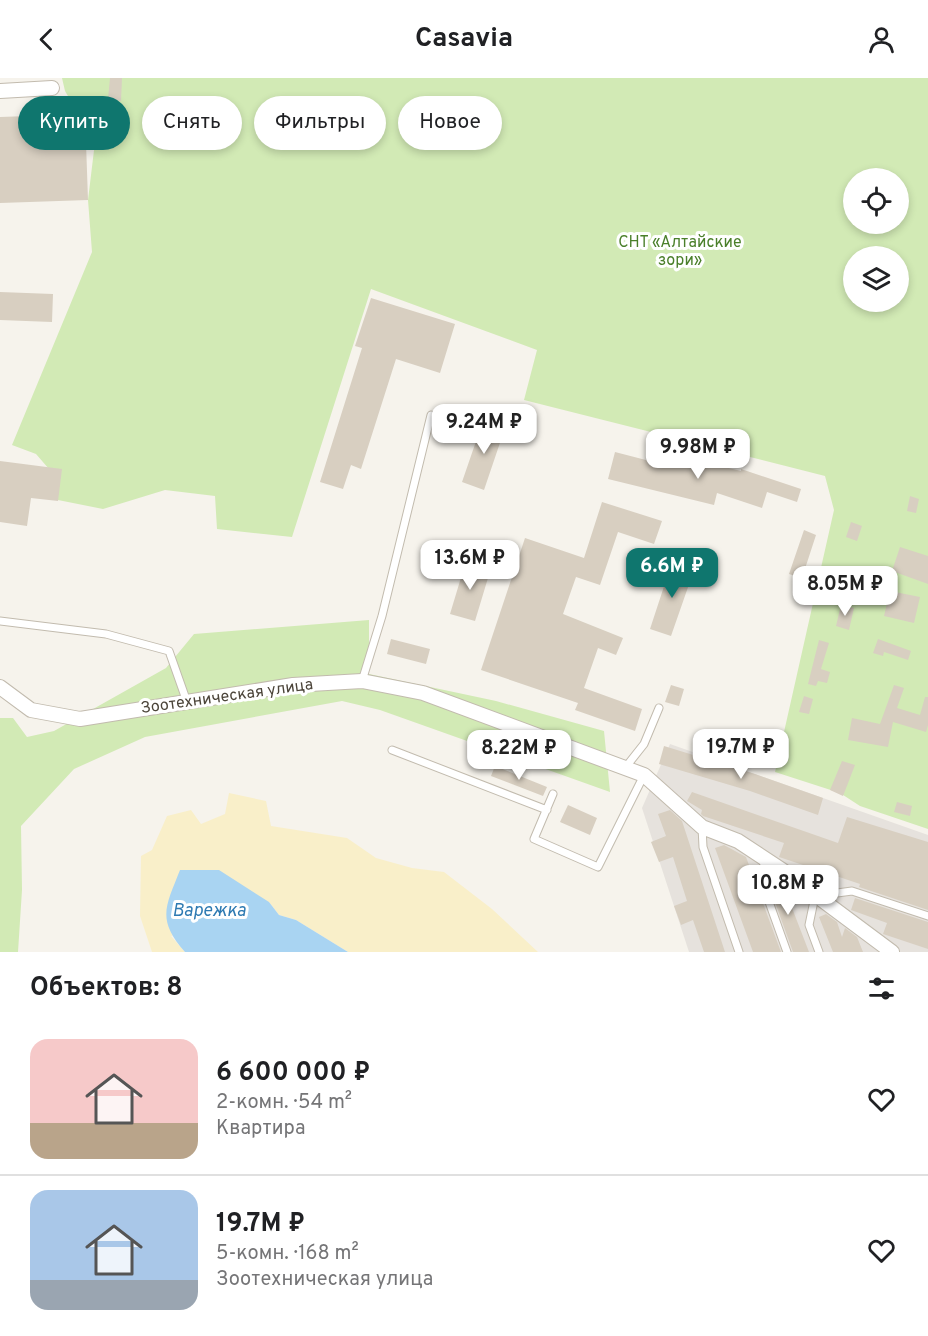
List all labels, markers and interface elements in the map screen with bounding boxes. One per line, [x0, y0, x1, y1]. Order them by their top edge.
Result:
text: Casavia [415, 22, 513, 56]
icon: back [30, 23, 63, 56]
icon: person [865, 23, 898, 56]
chip: Купить [18, 96, 130, 150]
chip: Снять [142, 96, 242, 150]
chip: Фильтры [254, 96, 386, 150]
chip: Новое [398, 96, 502, 150]
map controls [843, 168, 909, 312]
button: locate [843, 168, 909, 234]
park label: СНТ «Алтайские зори» [618, 233, 742, 271]
button: layers [843, 246, 909, 312]
pin: 9.24M ₽ [429, 404, 539, 455]
text: 9.24M ₽ [446, 410, 522, 436]
pin: 9.98M ₽ [643, 429, 753, 480]
text: 9.98M ₽ [660, 435, 736, 461]
pin: 13.6M ₽ [415, 540, 525, 591]
text: 13.6M ₽ [434, 546, 506, 572]
pin: 6.6M ₽ [623, 548, 721, 599]
text: 6.6M ₽ [640, 554, 704, 580]
pin: 8.05M ₽ [790, 566, 900, 617]
text: 8.05M ₽ [807, 572, 883, 598]
street label: Зоотехническая улица [140, 675, 314, 719]
pin: 19.7M ₽ [686, 729, 796, 780]
pin: 8.22M ₽ [464, 730, 574, 781]
text: 19.7M ₽ [707, 735, 775, 761]
text: 8.22M ₽ [481, 736, 557, 762]
pin: 10.8M ₽ [733, 865, 843, 916]
text: 10.8M ₽ [752, 871, 824, 897]
water label: Варежка [172, 900, 247, 923]
text: Объектов: 8 [30, 972, 183, 1005]
icon: filters [865, 972, 898, 1005]
text: 6 600 000 ₽ [216, 1057, 370, 1090]
icon: home [78, 1063, 150, 1135]
icon: heart [865, 1083, 898, 1116]
text: 2-комн. · 54 m² [216, 1090, 352, 1116]
text: Квартира [216, 1116, 305, 1142]
text: 19.7M ₽ [216, 1208, 305, 1241]
icon: home [78, 1214, 150, 1286]
icon: heart [865, 1234, 898, 1267]
text: 5-комн. · 168 m² [216, 1241, 359, 1267]
text: Зоотехническая улица [216, 1267, 433, 1293]

